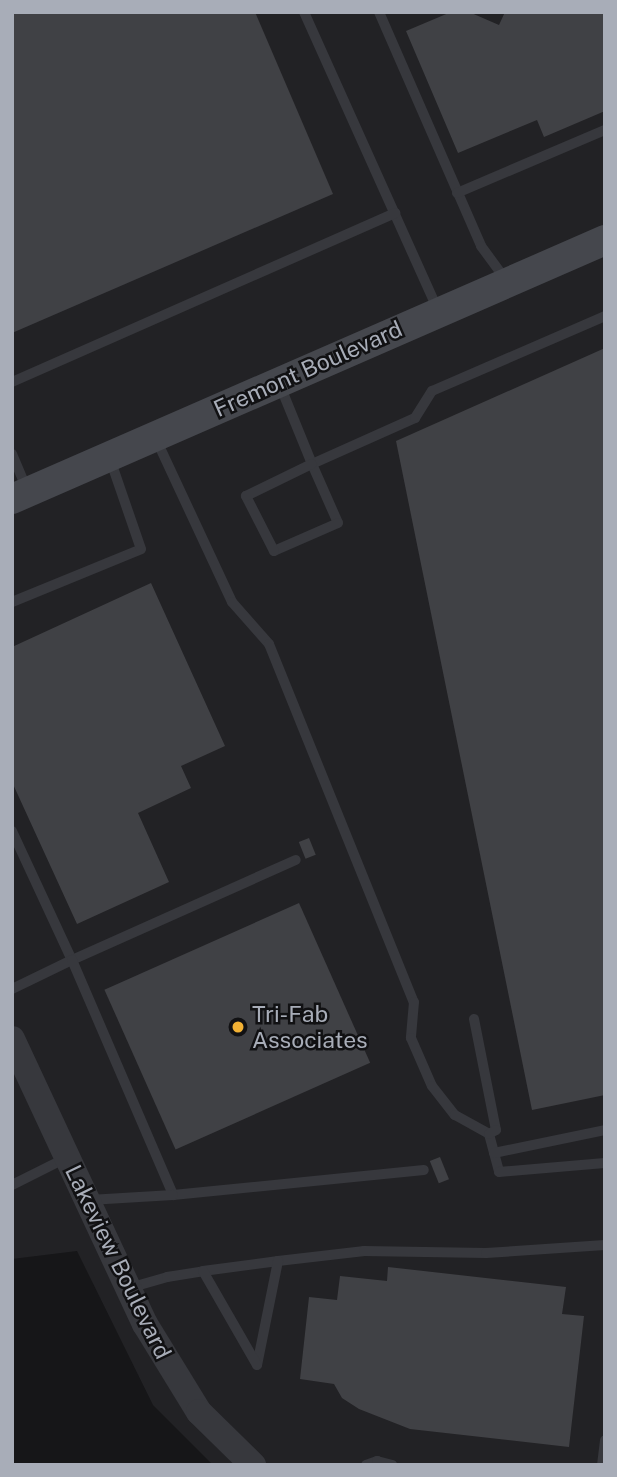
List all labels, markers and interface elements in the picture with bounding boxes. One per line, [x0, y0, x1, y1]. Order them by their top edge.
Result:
street label: Fremont Boulevard [209, 315, 407, 423]
place label: Tri-Fab Associates [252, 1000, 368, 1054]
marker: Tri-Fab Associates [230, 1019, 246, 1035]
street label: Lakeview Boulevard [59, 1161, 177, 1363]

